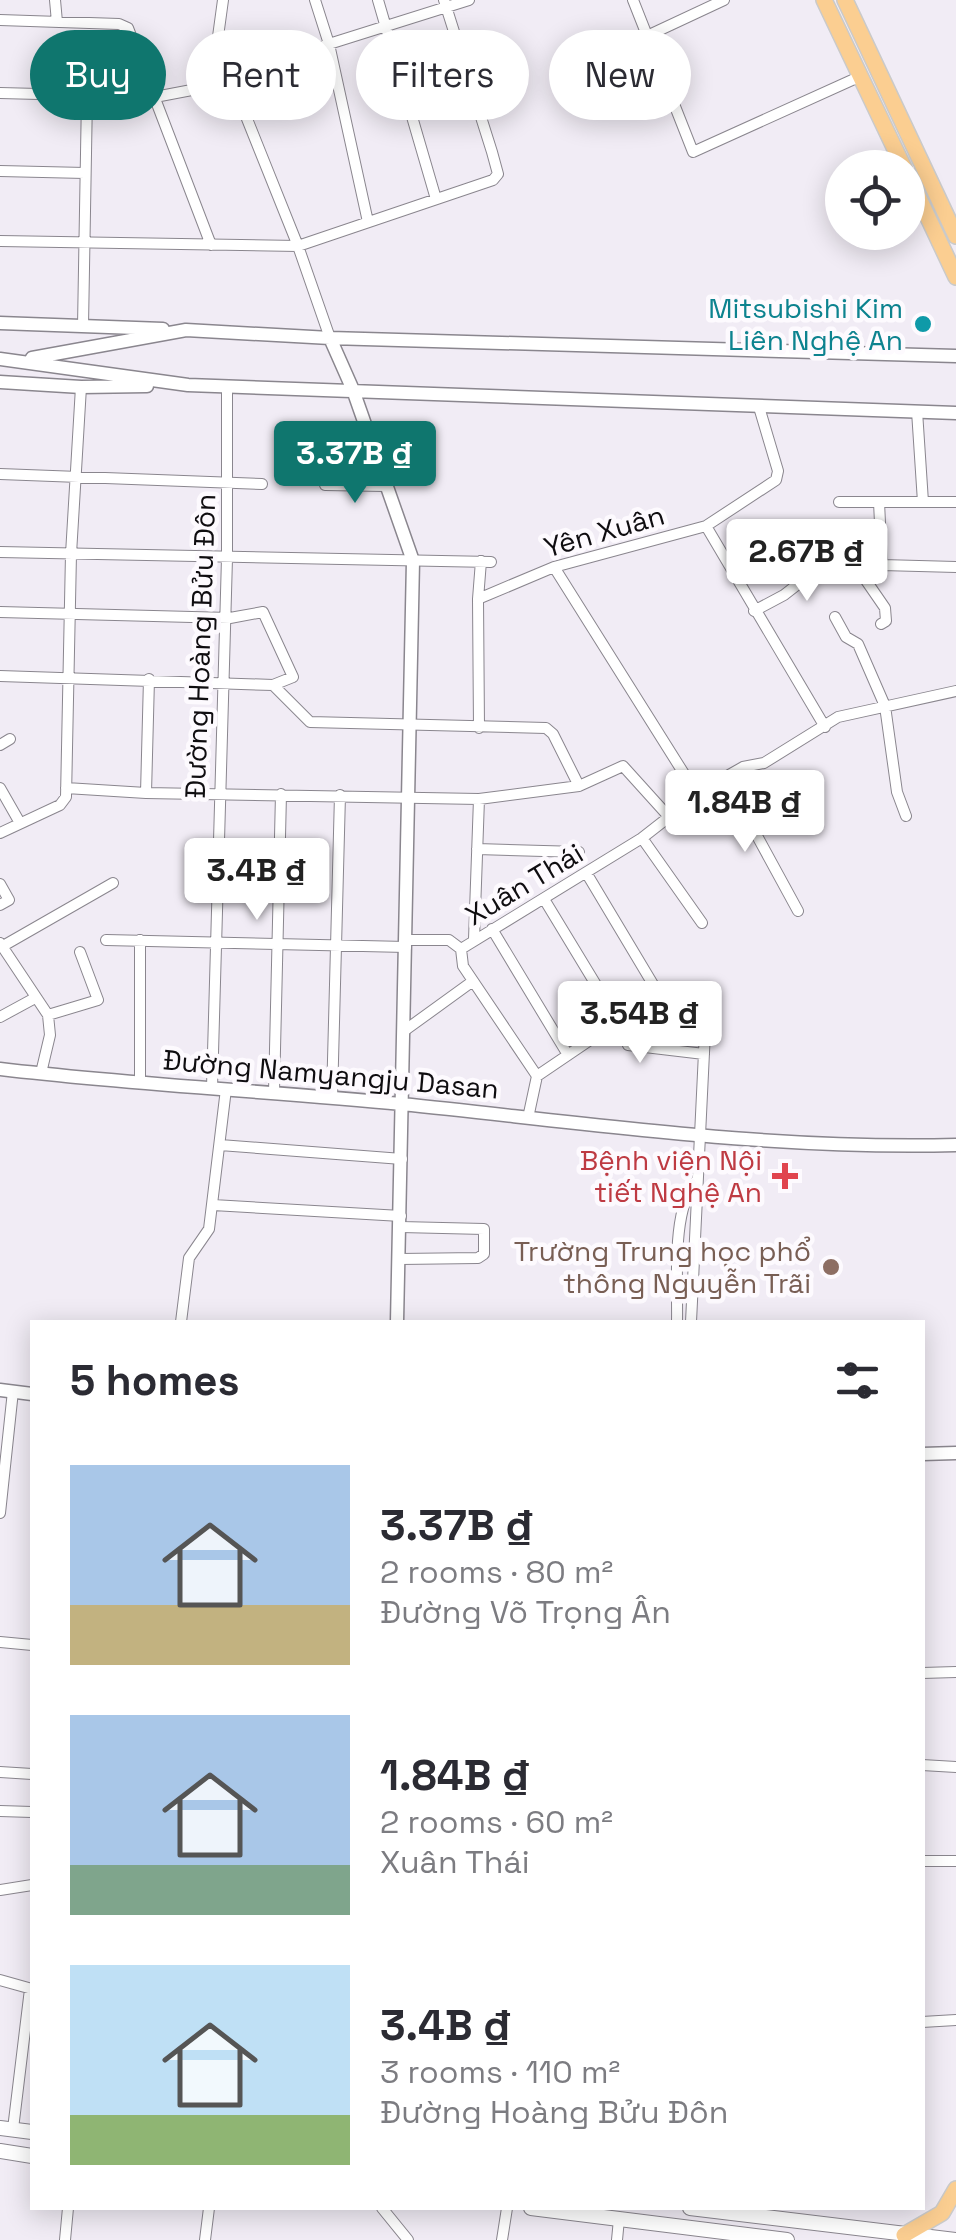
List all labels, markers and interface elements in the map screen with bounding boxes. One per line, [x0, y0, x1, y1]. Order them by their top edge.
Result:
chip: Buy [30, 30, 166, 120]
chip: Rent [186, 30, 336, 120]
chip: Filters [356, 30, 529, 120]
chip: New [549, 30, 691, 120]
map controls [825, 150, 925, 250]
button: locate [825, 150, 925, 250]
place label: Mitsubishi Kim Liên Nghệ An [708, 290, 903, 358]
marker: Mitsubishi Kim Liên Nghệ An [912, 313, 934, 335]
pin: 3.37B ₫ [263, 421, 447, 506]
text: 3.37B ₫ [296, 433, 414, 473]
street label: Đường Hoàng Bửu Đôn [177, 493, 223, 799]
street label: Yên Xuân [540, 497, 668, 565]
pin: 2.67B ₫ [715, 519, 899, 604]
text: 2.67B ₫ [748, 531, 866, 571]
pin: 1.84B ₫ [653, 770, 837, 855]
text: 1.84B ₫ [687, 782, 803, 822]
street label: Xuân Thái [459, 835, 589, 933]
pin: 3.4B ₫ [176, 838, 338, 923]
text: 3.4B ₫ [206, 850, 308, 890]
pin: 3.54B ₫ [548, 981, 732, 1066]
text: 3.54B ₫ [580, 993, 700, 1033]
street label: Đường Namyangju Dasan [162, 1041, 500, 1107]
place label: Bệnh viện Nội tiết Nghệ An [580, 1142, 762, 1210]
marker: Bệnh viện Nội tiết Nghệ An [772, 1163, 798, 1189]
place label: Trường Trung học phổ thông Nguyễn Trãi [514, 1233, 811, 1301]
marker: Trường Trung học phổ thông Nguyễn Trãi [820, 1256, 842, 1278]
icon: filters [830, 1353, 885, 1408]
text: 5 homes [70, 1354, 240, 1407]
text: 3.37B ₫ [380, 1499, 535, 1552]
icon: home [150, 1505, 270, 1625]
text: 2 rooms · 80 m² [380, 1552, 613, 1592]
text: Đường Võ Trọng Ân [380, 1592, 671, 1632]
text: 1.84B ₫ [380, 1749, 532, 1802]
icon: home [150, 1755, 270, 1875]
text: 2 rooms · 60 m² [380, 1802, 613, 1842]
text: Xuân Thái [380, 1842, 530, 1882]
text: 3.4B ₫ [380, 1999, 513, 2052]
icon: home [150, 2005, 270, 2125]
text: 3 rooms · 110 m² [380, 2052, 620, 2092]
text: Đường Hoàng Bửu Đôn [380, 2092, 728, 2132]

